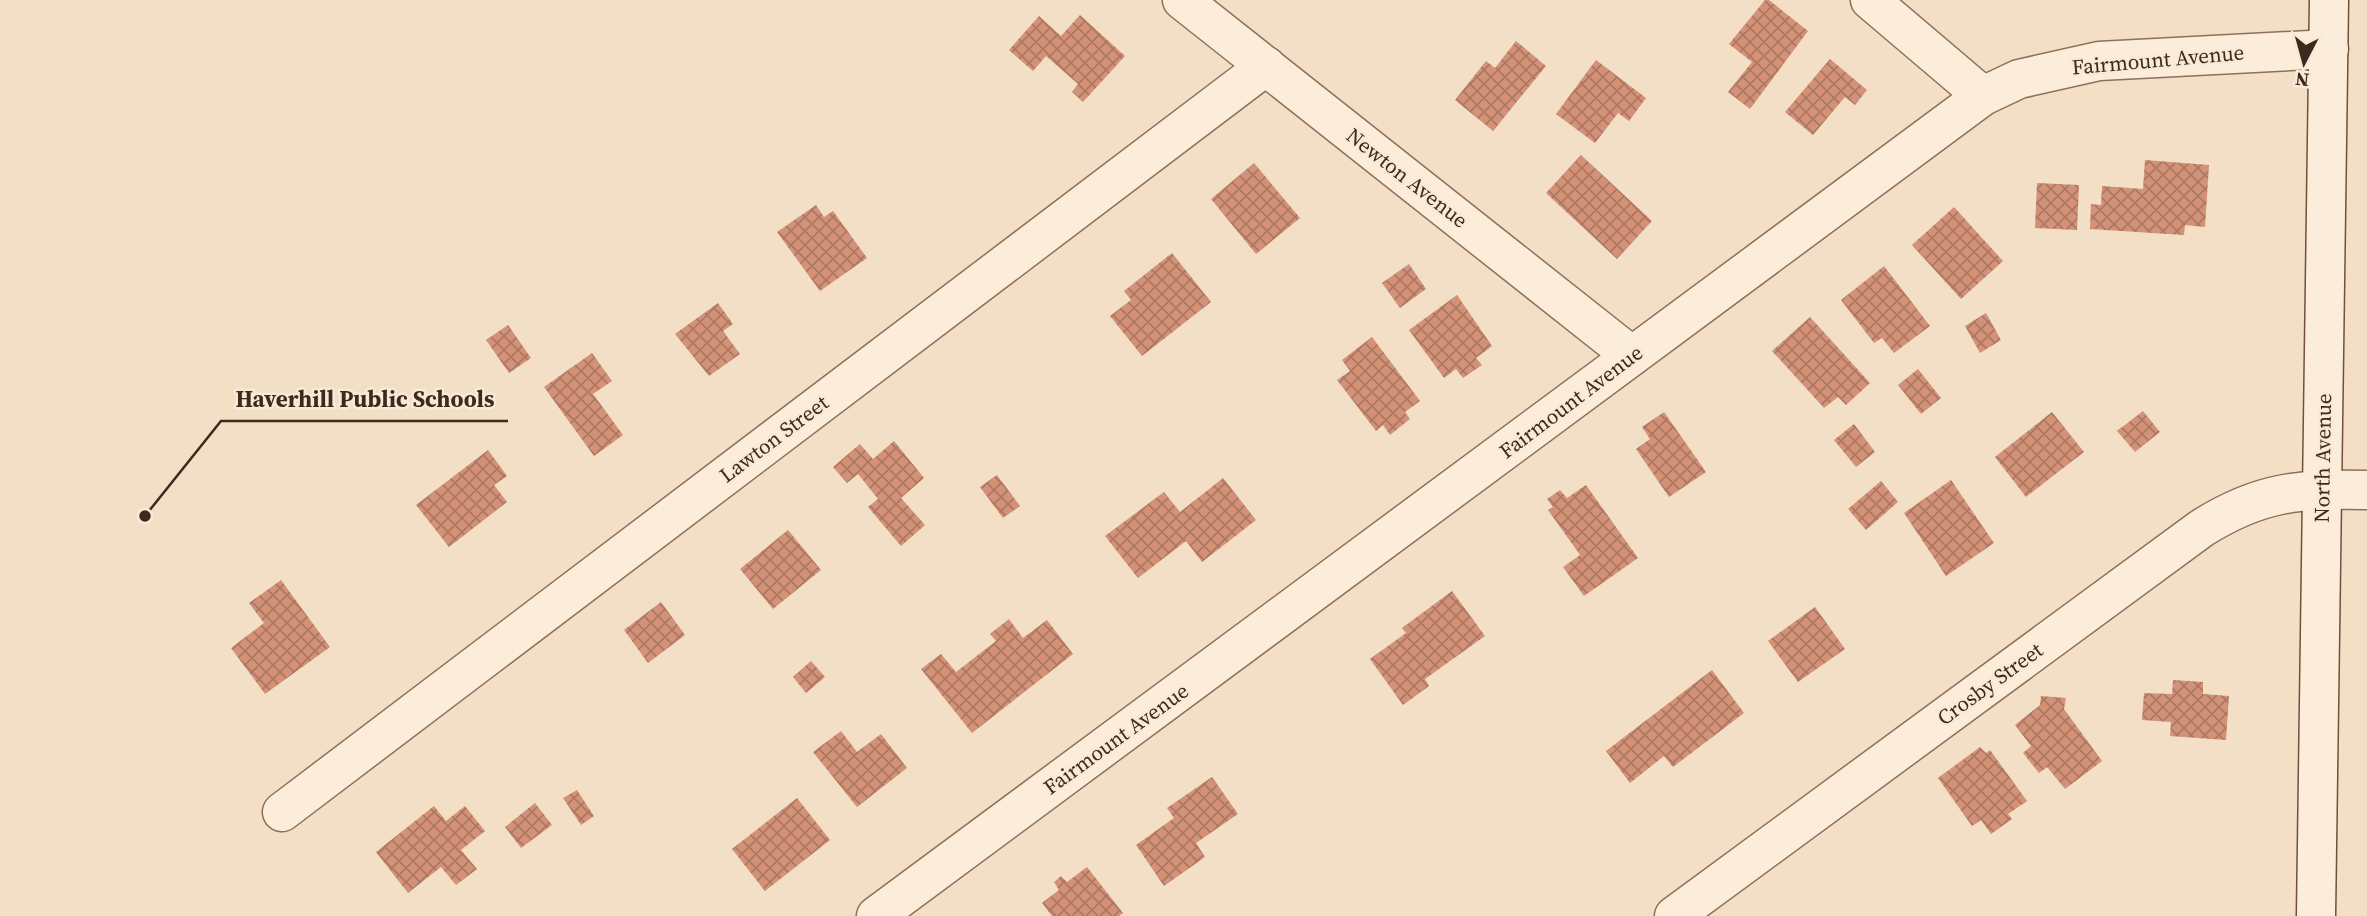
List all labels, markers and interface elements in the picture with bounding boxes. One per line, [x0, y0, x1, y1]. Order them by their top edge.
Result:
north arrow [2269, 28, 2339, 98]
street label: Fairmount Avenue [2071, 38, 2245, 81]
text: N [2294, 66, 2310, 94]
street label: Newton Avenue [1341, 121, 1474, 234]
street label: Fairmount Avenue [1493, 338, 1648, 465]
callout: Haverhill Public Schools [221, 377, 508, 421]
text: Haverhill Public Schools [235, 383, 495, 415]
street label: Lawton Street [713, 388, 834, 489]
street label: North Avenue [2307, 393, 2338, 523]
street label: Crosby Street [1931, 635, 2049, 732]
street label: Fairmount Avenue [1037, 676, 1194, 801]

